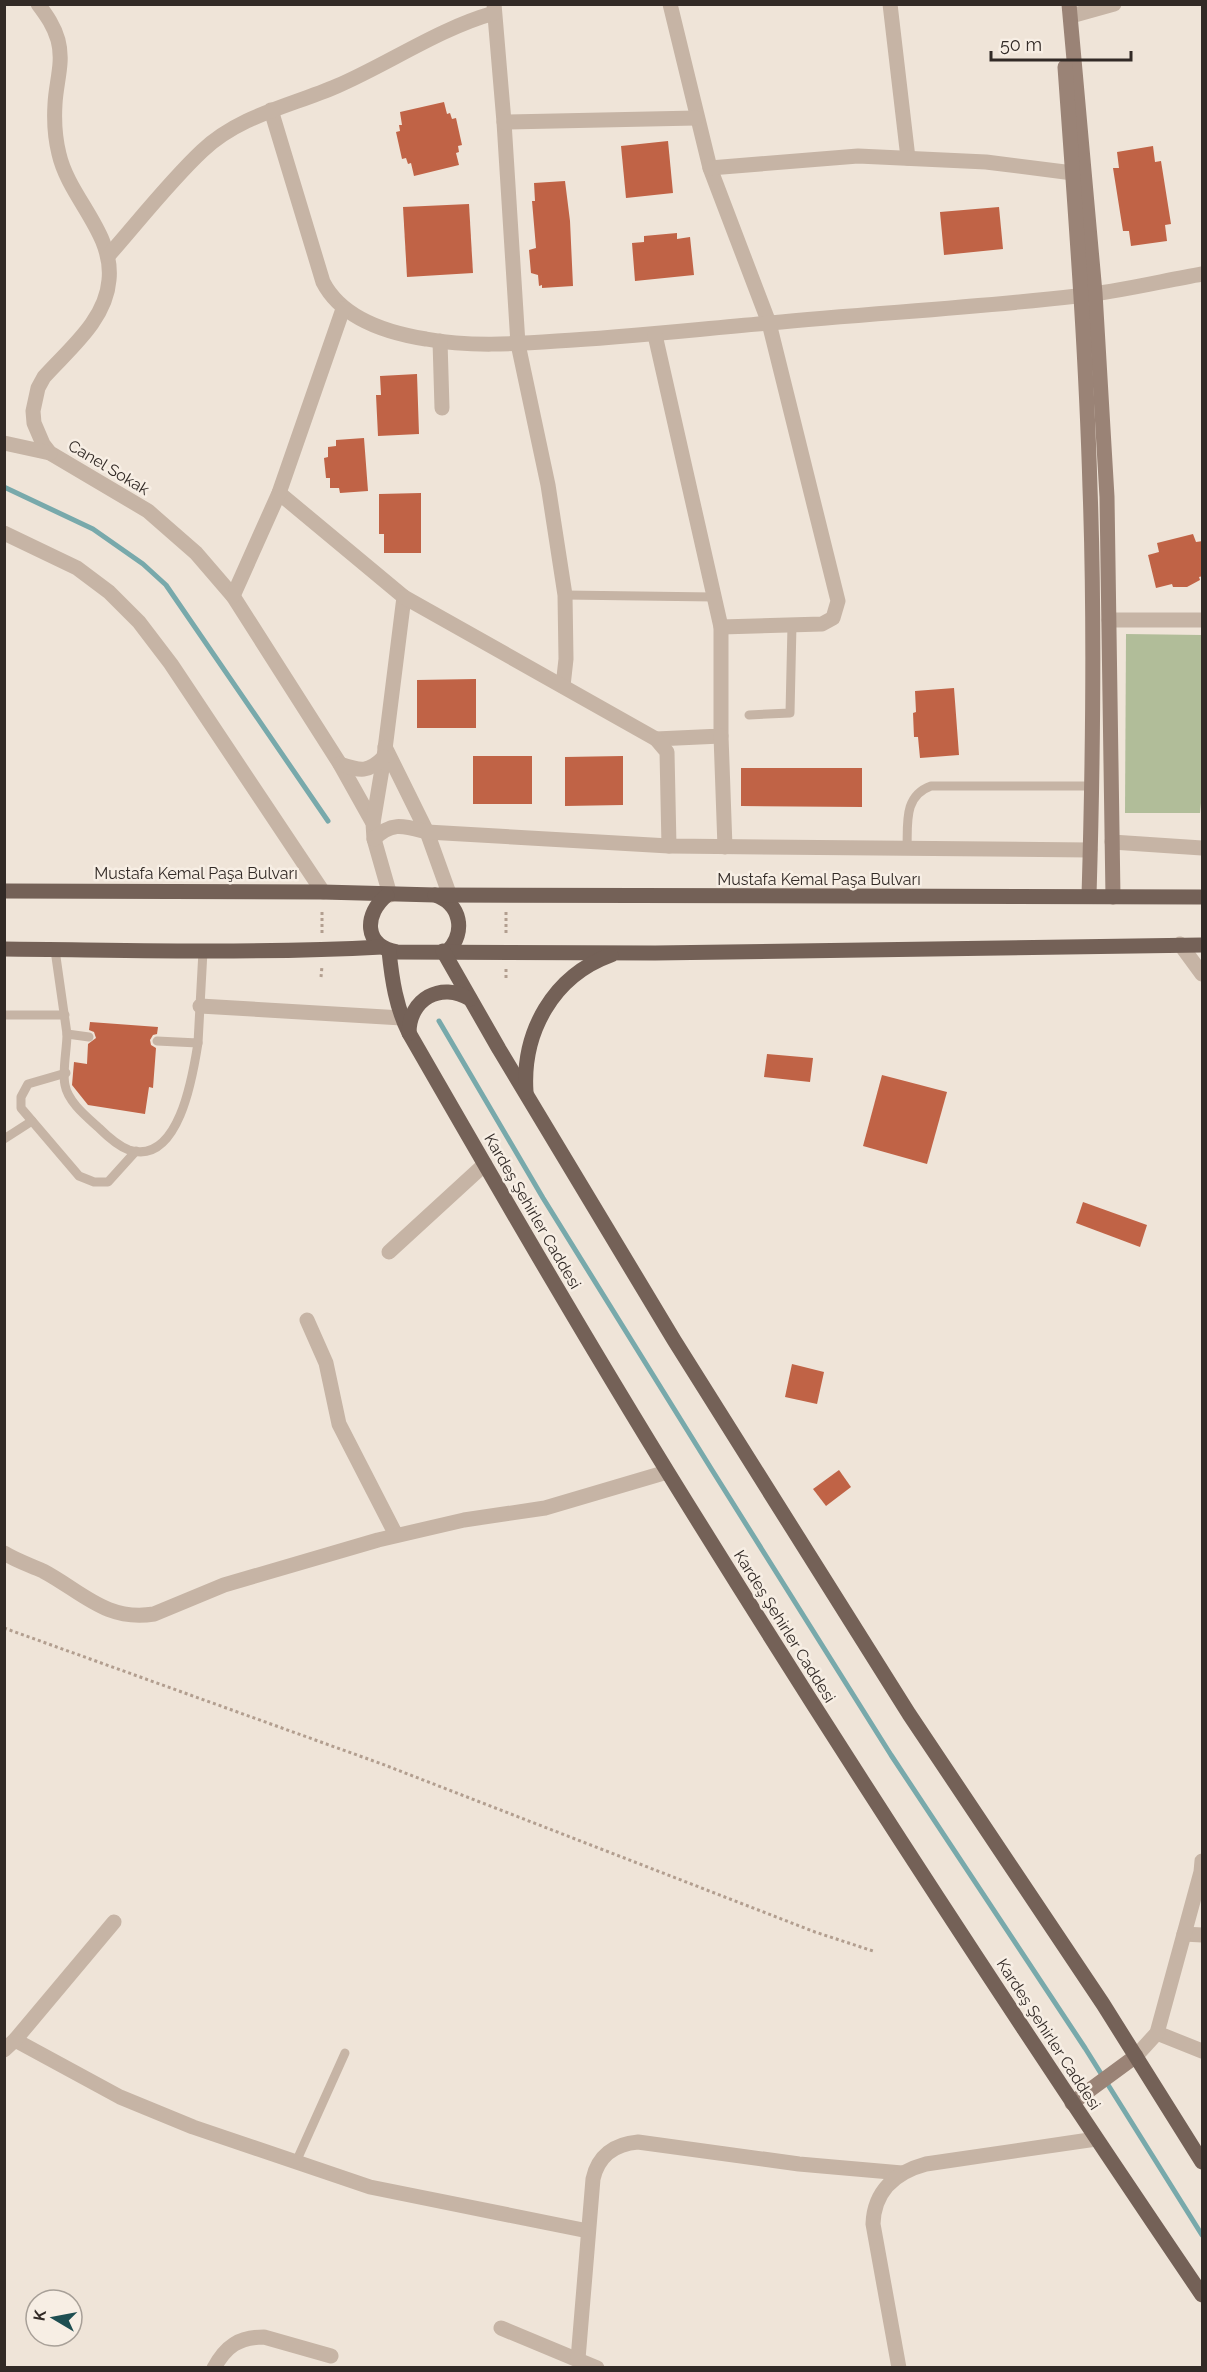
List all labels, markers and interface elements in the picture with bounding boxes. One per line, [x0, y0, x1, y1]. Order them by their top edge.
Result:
scale bar [991, 24, 1130, 62]
text: 50 m [1000, 34, 1042, 55]
street label: Canel Sokak [65, 436, 153, 499]
street label: Mustafa Kemal Paşa Bulvarı [94, 864, 298, 883]
street label: Mustafa Kemal Paşa Bulvarı [717, 870, 921, 889]
street label: Kardeş Şehirler Caddesi [480, 1130, 585, 1292]
street label: Kardeş Şehirler Caddesi [730, 1546, 839, 1706]
street label: Kardeş Şehirler Caddesi [993, 1955, 1105, 2113]
north arrow [24, 2288, 84, 2348]
text: K [29, 2308, 50, 2322]

